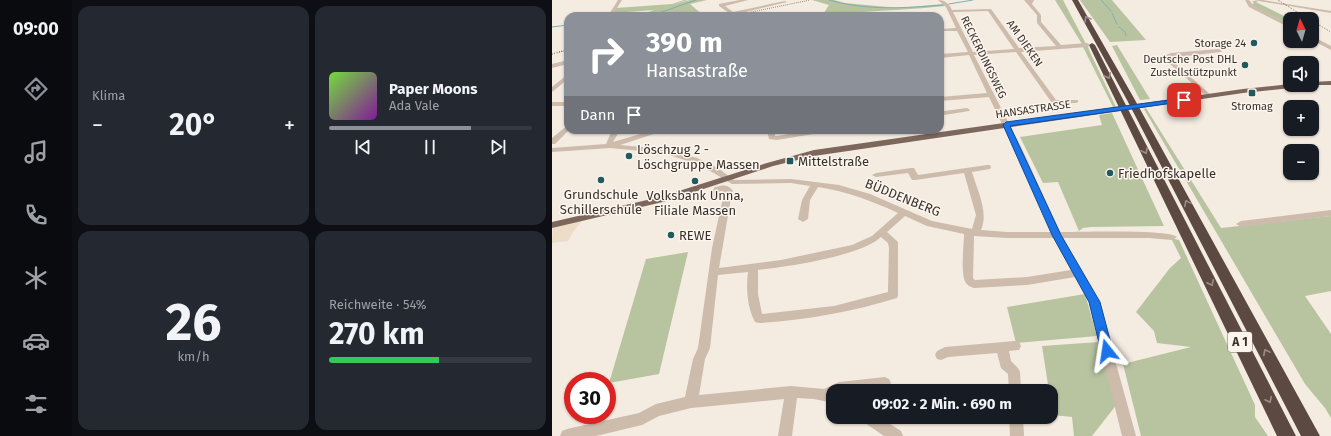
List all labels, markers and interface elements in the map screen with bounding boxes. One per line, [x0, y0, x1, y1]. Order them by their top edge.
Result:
north arrow [1283, 12, 1319, 48]
map controls [1283, 12, 1319, 180]
street label: RECKERDINGSWEG [958, 14, 1009, 101]
one-way arrow [1084, 16, 1091, 23]
street label: AM DIEKEN [1004, 17, 1045, 69]
text: 09:00 [13, 18, 59, 40]
text: 390 m [646, 26, 723, 59]
icon: right [580, 28, 632, 80]
place label: Storage 24 [1195, 37, 1246, 50]
marker: Storage 24 [1249, 38, 1259, 48]
place label: Deutsche Post DHL Zustellstützpunkt [1143, 53, 1238, 79]
button: sound [1283, 56, 1319, 92]
text: Hansastraße [646, 60, 748, 82]
marker: Deutsche Post DHL Zustellstützpunkt [1240, 60, 1250, 70]
one-way arrow [1103, 71, 1111, 79]
icon: directions [22, 75, 50, 103]
text: Paper Moons [389, 80, 477, 98]
pin [1167, 83, 1201, 117]
text: Klima [92, 88, 125, 103]
marker: Stromag [1247, 88, 1257, 98]
icon: arrive [1173, 89, 1195, 111]
text: Ada Vale [389, 98, 439, 113]
street label: HANSASTRASSE [995, 98, 1072, 121]
place label: Stromag [1231, 100, 1273, 113]
button: + [1283, 100, 1319, 136]
icon: arrive [623, 104, 645, 126]
text: Dann [580, 106, 615, 124]
text: 20° [169, 107, 218, 143]
text: − [92, 112, 103, 139]
text: + [284, 112, 295, 139]
icon: previous [352, 136, 374, 158]
icon: pause [419, 136, 441, 158]
icon: next [487, 136, 509, 158]
icon: music [22, 138, 50, 166]
place label: Löschzug 2 - Löschgruppe Massen [637, 142, 760, 172]
button: − [1283, 144, 1319, 180]
one-way arrow [1140, 146, 1148, 154]
marker: Löschzug 2 - Löschgruppe Massen [624, 151, 634, 161]
place label: Mittelstraße [798, 154, 869, 169]
marker: Mittelstraße [785, 156, 795, 166]
place label: Friedhofskapelle [1118, 166, 1216, 181]
marker: Friedhofskapelle [1105, 168, 1115, 178]
marker: Grundschule Schillerschule [596, 175, 606, 185]
street label: BÜDDENBERG [863, 175, 943, 219]
marker: Volksbank Unna, Filiale Massen [690, 176, 700, 186]
place label: Grundschule Schillerschule [560, 187, 642, 217]
place label: Volksbank Unna, Filiale Massen [646, 188, 744, 218]
one-way arrow [1184, 200, 1192, 207]
icon: phone [22, 201, 50, 229]
place label: REWE [679, 228, 712, 243]
marker: REWE [666, 230, 676, 240]
icon: climate [22, 264, 50, 292]
one-way arrow [1206, 279, 1214, 286]
text: 26 [165, 291, 222, 354]
text: Reichweite · 54% [329, 297, 427, 312]
text: 270 km [329, 316, 425, 352]
icon: car [22, 327, 50, 355]
position arrow [1086, 330, 1128, 372]
road number: A 1 [1228, 332, 1252, 352]
text: km/h [177, 349, 210, 364]
one-way arrow [1263, 349, 1271, 356]
speed limit sign: 30 [564, 372, 616, 424]
icon: filters [22, 390, 50, 418]
text: 09:02 · 2 Min. · 690 m [872, 395, 1012, 413]
one-way arrow [1264, 395, 1272, 403]

